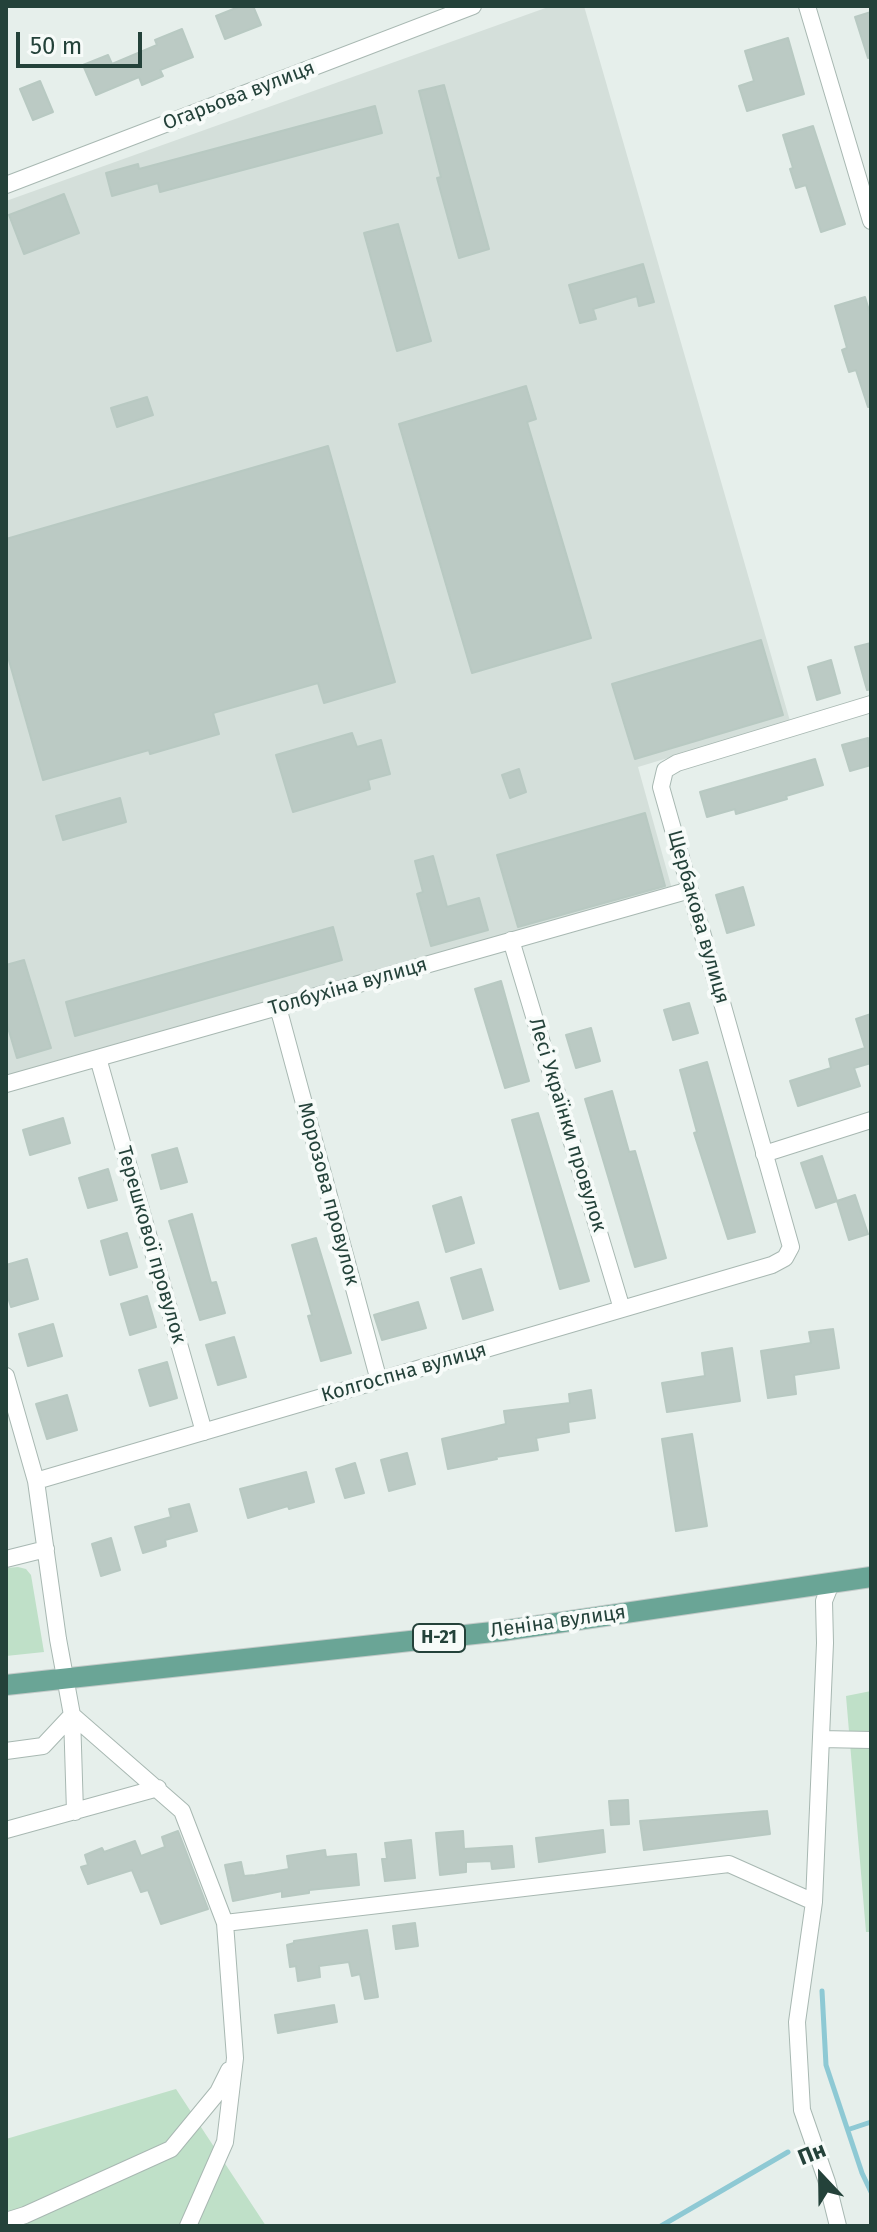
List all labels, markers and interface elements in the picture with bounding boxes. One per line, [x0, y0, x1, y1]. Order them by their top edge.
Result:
scale bar [20, 16, 146, 66]
text: 50 m [30, 32, 82, 60]
street label: Огарьова вулиця [160, 56, 318, 136]
street label: Щербакова вулиця [662, 827, 734, 1007]
street label: Толбухіна вулиця [266, 953, 430, 1021]
street label: Лесі Українки провулок [523, 1015, 611, 1235]
street label: Морозова провулок [292, 1100, 364, 1288]
street label: Терешкової провулок [111, 1144, 191, 1346]
street label: Колгоспна вулиця [319, 1338, 489, 1408]
street label: Леніна вулиця [489, 1601, 627, 1643]
road number: Н-21 [413, 1624, 465, 1652]
north arrow [781, 2136, 861, 2216]
text: Пн [794, 2136, 830, 2171]

